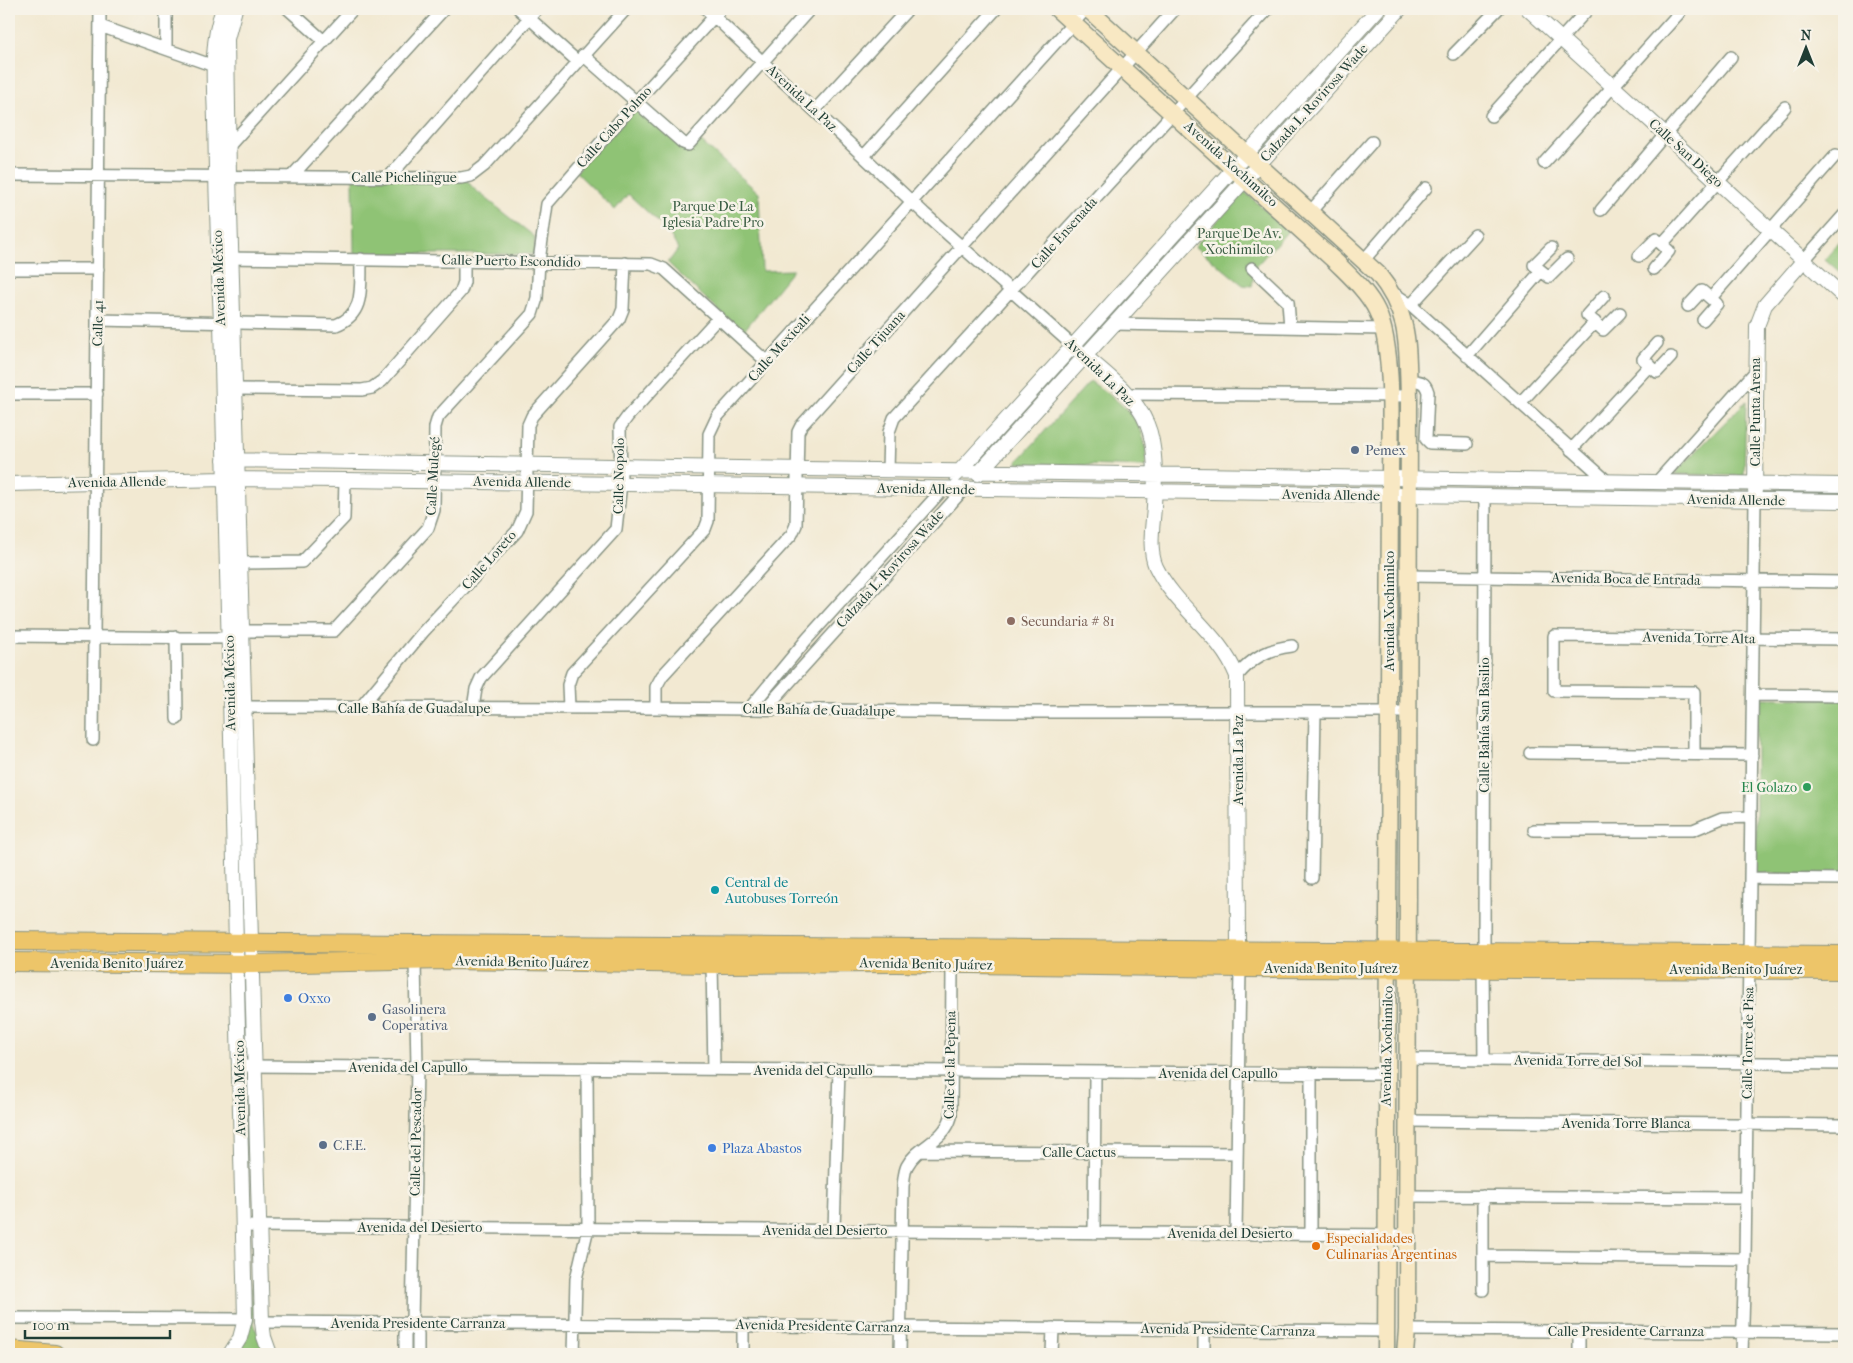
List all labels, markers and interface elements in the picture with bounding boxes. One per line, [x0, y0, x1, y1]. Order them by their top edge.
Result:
north arrow [1780, 22, 1830, 72]
text: N [1801, 27, 1812, 44]
street label: Calzada L. Rovirosa Wade [1256, 40, 1372, 166]
street label: Avenida La Paz [762, 60, 841, 135]
street label: Calle Cabo Polmo [573, 82, 655, 172]
street label: Calle San Diego [1645, 115, 1727, 191]
street label: Avenida Xochimilco [1180, 117, 1281, 211]
street label: Calle Pichelingue [351, 169, 457, 186]
street label: Calle Ensenada [1027, 193, 1101, 272]
park label: Parque De La Iglesia Padre Pro [662, 198, 764, 231]
park label: Parque De Av. Xochimilco [1197, 225, 1281, 258]
street label: Avenida México [209, 230, 229, 327]
street label: Calle Puerto Escondido [441, 251, 581, 271]
street label: Calle 41 [89, 299, 107, 347]
street label: Calle Tijuana [843, 306, 909, 377]
street label: Calle Mexicali [744, 311, 814, 385]
street label: Avenida La Paz [1061, 334, 1139, 410]
street label: Calle Punta Arena [1747, 357, 1764, 466]
street label: Calle Mulegé [422, 436, 444, 516]
street label: Calle Nopolo [610, 438, 628, 514]
place label: Pemex [1365, 442, 1406, 459]
marker: Pemex [1349, 444, 1361, 456]
street label: Avenida Allende [67, 473, 166, 491]
street label: Avenida Allende [472, 473, 571, 491]
street label: Avenida Allende [876, 480, 975, 498]
street label: Avenida Allende [1281, 486, 1380, 504]
street label: Avenida Allende [1686, 491, 1785, 509]
street label: Calzada L. Rovirosa Wade [832, 506, 948, 632]
street label: Calle Loreto [458, 527, 520, 593]
street label: Avenida Xochimilco [1381, 551, 1398, 672]
street label: Avenida Boca de Entrada [1550, 569, 1701, 589]
place label: Secundaria # 81 [1021, 613, 1115, 630]
marker: Secundaria # 81 [1005, 615, 1017, 627]
street label: Avenida Torre Alta [1641, 628, 1756, 647]
street label: Avenida México [221, 635, 239, 732]
street label: Calle Bahía San Basilio [1476, 657, 1493, 793]
street label: Calle Bahía de Guadalupe [338, 700, 490, 717]
street label: Calle Bahía de Guadalupe [743, 700, 896, 720]
street label: Avenida La Paz [1230, 715, 1247, 806]
place label: El Golazo [1741, 779, 1797, 796]
marker: El Golazo [1801, 781, 1813, 793]
place label: Central de Autobuses Torreón [724, 874, 838, 907]
marker: Central de Autobuses Torreón [709, 884, 721, 896]
street label: Avenida Benito Juárez [454, 952, 589, 972]
street label: Avenida Benito Juárez [858, 954, 993, 974]
street label: Avenida Benito Juárez [49, 955, 184, 972]
street label: Avenida Benito Juárez [1263, 960, 1398, 977]
street label: Avenida Benito Juárez [1668, 961, 1803, 978]
street label: Avenida Xochimilco [1377, 986, 1397, 1107]
street label: Calle Torre de Pisa [1739, 986, 1757, 1099]
place label: Oxxo [298, 990, 331, 1007]
marker: Oxxo [282, 992, 294, 1004]
place label: Gasolinera Coperativa [382, 1001, 448, 1034]
street label: Calle de la Pepena [941, 1010, 959, 1119]
marker: Gasolinera Coperativa [366, 1011, 378, 1023]
street label: Avenida México [231, 1040, 249, 1137]
street label: Avenida Torre del Sol [1513, 1051, 1642, 1071]
street label: Avenida del Capullo [347, 1059, 468, 1076]
street label: Avenida del Capullo [752, 1062, 873, 1079]
street label: Avenida del Capullo [1157, 1065, 1278, 1082]
street label: Calle del Pescador [407, 1088, 425, 1196]
street label: Avenida Torre Blanca [1561, 1115, 1691, 1132]
place label: C.F.E. [333, 1137, 366, 1154]
marker: C.F.E. [317, 1139, 329, 1151]
place label: Plaza Abastos [722, 1140, 802, 1157]
marker: Plaza Abastos [706, 1142, 718, 1154]
street label: Calle Cactus [1042, 1144, 1116, 1161]
street label: Avenida del Desierto [357, 1219, 482, 1236]
street label: Avenida del Desierto [762, 1222, 887, 1239]
street label: Avenida del Desierto [1167, 1225, 1292, 1242]
place label: Especialidades Culinarias Argentinas [1326, 1230, 1457, 1263]
marker: Especialidades Culinarias Argentinas [1310, 1240, 1322, 1252]
scale bar [25, 1308, 170, 1340]
street label: Avenida Presidente Carranza [330, 1315, 506, 1332]
text: 100 m [32, 1316, 70, 1334]
street label: Avenida Presidente Carranza [735, 1316, 911, 1336]
street label: Avenida Presidente Carranza [1140, 1320, 1316, 1340]
street label: Calle Presidente Carranza [1548, 1323, 1705, 1340]

